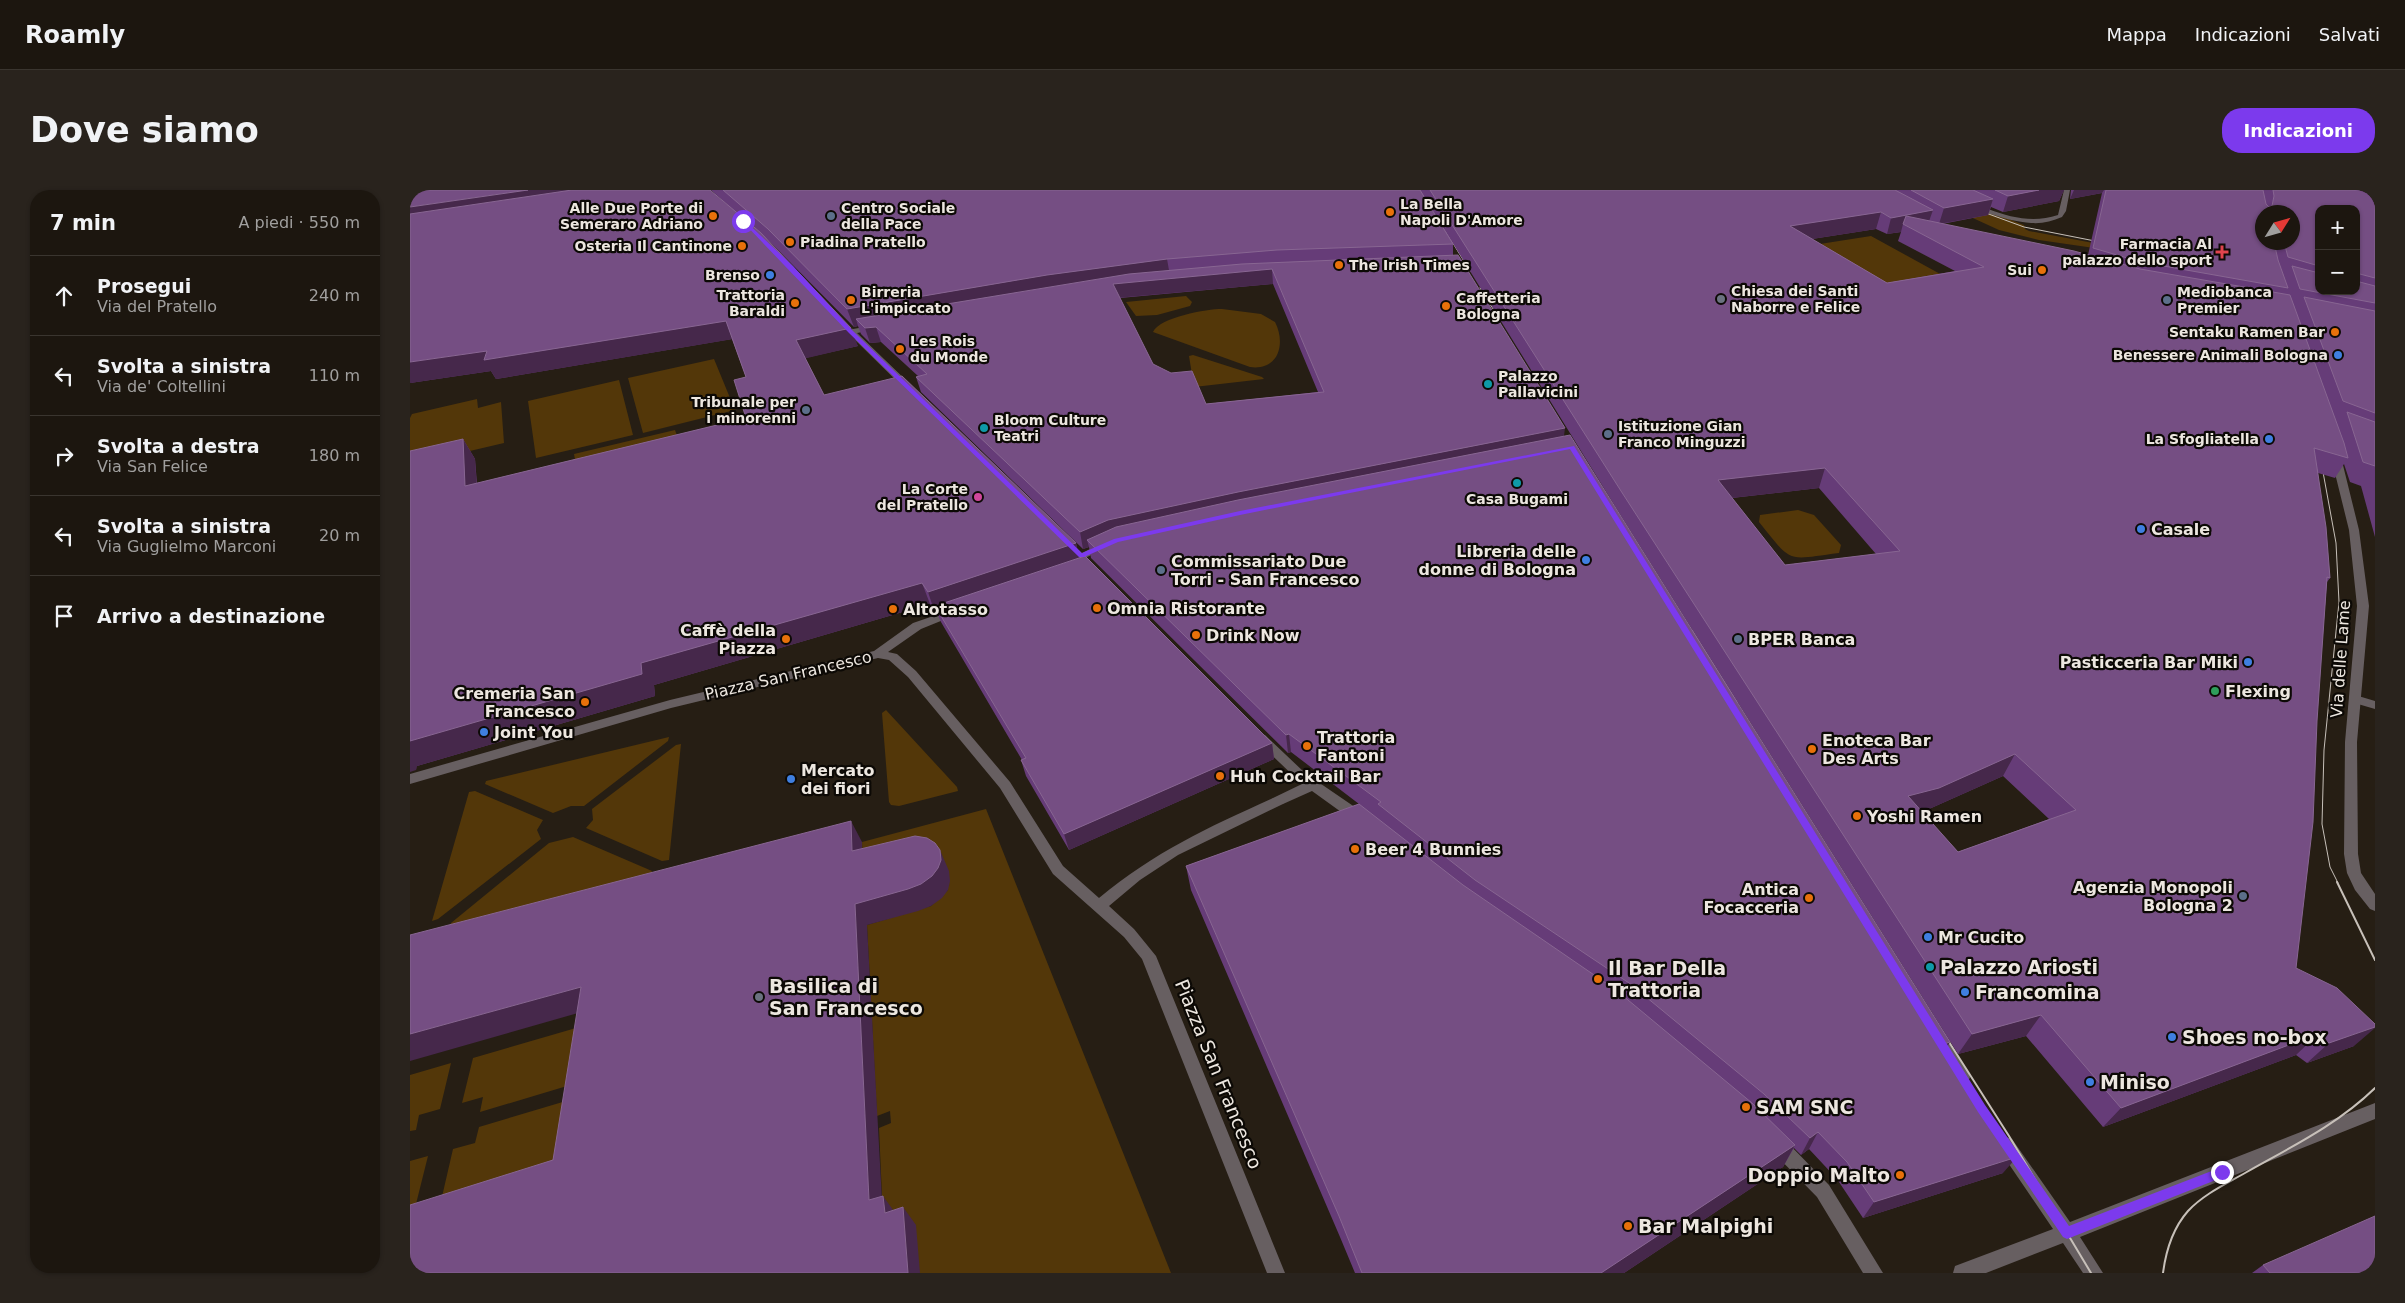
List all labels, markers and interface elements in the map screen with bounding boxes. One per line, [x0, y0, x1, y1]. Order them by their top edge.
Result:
text: Roamly [25, 21, 125, 49]
text: Mappa [2106, 24, 2167, 45]
text: Indicazioni [2195, 24, 2291, 45]
text: Salvati [2319, 24, 2380, 45]
button: Indicazioni [2222, 108, 2375, 153]
text: Dove siamo [30, 110, 259, 150]
place label: La Bella Napoli D'Amore [1400, 196, 1523, 228]
place label: Alle Due Porte di Semeraro Adriano [560, 200, 703, 232]
place label: Centro Sociale della Pace [841, 200, 955, 232]
north arrow [2255, 205, 2300, 250]
map controls [2315, 205, 2360, 295]
button: + [2315, 205, 2360, 250]
marker: La Bella Napoli D'Amore [1384, 206, 1396, 218]
marker: Alle Due Porte di Semeraro Adriano [707, 210, 719, 222]
route start [732, 210, 755, 233]
marker: Centro Sociale della Pace [825, 210, 837, 222]
text: 7 min [50, 211, 116, 235]
text: A piedi · 550 m [238, 213, 360, 232]
place label: Piadina Pratello [800, 234, 926, 250]
marker: Piadina Pratello [784, 236, 796, 248]
place label: Farmacia Al palazzo dello sport [2062, 236, 2212, 268]
place label: Osteria Il Cantinone [574, 238, 732, 254]
marker: Osteria Il Cantinone [736, 240, 748, 252]
marker: Farmacia Al palazzo dello sport [2216, 246, 2228, 258]
button: − [2315, 250, 2360, 295]
place label: The Irish Times [1349, 257, 1470, 273]
marker: The Irish Times [1333, 259, 1345, 271]
place label: Sui [2007, 262, 2032, 278]
marker: Sui [2036, 264, 2048, 276]
place label: Brenso [705, 267, 760, 283]
marker: Brenso [764, 269, 776, 281]
text: Prosegui [97, 275, 191, 297]
icon: ahead [50, 282, 78, 310]
place label: Chiesa dei Santi Naborre e Felice [1731, 283, 1860, 315]
place label: Birreria L'impiccato [861, 284, 951, 316]
place label: Mediobanca Premier [2177, 284, 2272, 316]
text: 240 m [309, 286, 360, 305]
place label: Trattoria Baraldi [716, 287, 785, 319]
place label: Caffetteria Bologna [1456, 290, 1541, 322]
marker: Chiesa dei Santi Naborre e Felice [1715, 293, 1727, 305]
marker: Birreria L'impiccato [845, 294, 857, 306]
marker: Mediobanca Premier [2161, 294, 2173, 306]
text: Via del Pratello [97, 297, 217, 316]
marker: Trattoria Baraldi [789, 297, 801, 309]
marker: Caffetteria Bologna [1440, 300, 1452, 312]
place label: Sentaku Ramen Bar [2169, 324, 2325, 340]
marker: Sentaku Ramen Bar [2329, 326, 2341, 338]
place label: Les Rois du Monde [910, 333, 988, 365]
marker: Les Rois du Monde [894, 343, 906, 355]
place label: Benessere Animali Bologna [2113, 347, 2328, 363]
marker: Benessere Animali Bologna [2332, 349, 2344, 361]
text: Svolta a sinistra [97, 355, 271, 377]
icon: left [50, 362, 78, 390]
text: 110 m [309, 366, 360, 385]
place label: Palazzo Pallavicini [1498, 368, 1578, 400]
text: Via de' Coltellini [97, 377, 226, 396]
marker: Palazzo Pallavicini [1482, 378, 1494, 390]
place label: Tribunale per i minorenni [691, 394, 796, 426]
marker: Tribunale per i minorenni [800, 404, 812, 416]
place label: Bloom Culture Teatri [994, 412, 1106, 444]
place label: Istituzione Gian Franco Minguzzi [1618, 418, 1746, 450]
marker: Bloom Culture Teatri [978, 422, 990, 434]
marker: Istituzione Gian Franco Minguzzi [1602, 428, 1614, 440]
place label: La Sfogliatella [2146, 431, 2259, 447]
marker: La Sfogliatella [2263, 433, 2275, 445]
text: Svolta a destra [97, 435, 260, 457]
icon: right [50, 442, 78, 470]
text: 180 m [309, 446, 360, 465]
text: Via San Felice [97, 457, 208, 476]
marker: Casa Bugami [1511, 477, 1523, 489]
place label: La Corte del Pratello [877, 481, 968, 513]
marker: La Corte del Pratello [972, 491, 984, 503]
place label: Casa Bugami [1466, 491, 1568, 507]
text: Svolta a sinistra [97, 515, 271, 537]
place label: Casale [2151, 520, 2210, 539]
icon: left [50, 522, 78, 550]
marker: Casale [2135, 523, 2147, 535]
text: 20 m [319, 526, 360, 545]
text: Via Guglielmo Marconi [97, 537, 276, 556]
place label: Libreria delle donne di Bologna [1419, 542, 1576, 579]
place label: Commissariato Due Torri - San Francesco [1171, 552, 1359, 589]
marker: Libreria delle donne di Bologna [1580, 554, 1592, 566]
marker: Commissariato Due Torri - San Francesco [1155, 564, 1167, 576]
place label: Omnia Ristorante [1107, 599, 1265, 618]
place label: Altotasso [903, 600, 988, 619]
street label: Via delle Lame [2327, 600, 2354, 719]
icon: arrive [50, 602, 78, 630]
marker: Omnia Ristorante [1091, 602, 1103, 614]
marker: Altotasso [887, 603, 899, 615]
text: Arrivo a destinazione [97, 605, 325, 627]
place label: Caffè della Piazza [680, 621, 776, 658]
place label: Drink Now [1206, 626, 1300, 645]
marker: Drink Now [1190, 629, 1202, 641]
place label: BPER Banca [1748, 630, 1855, 649]
marker: Caffè della Piazza [780, 633, 792, 645]
marker: BPER Banca [1732, 633, 1744, 645]
street label: Piazza San Francesco [703, 647, 873, 704]
place label: Pasticceria Bar Miki [2060, 653, 2238, 672]
marker: Pasticceria Bar Miki [2242, 656, 2254, 668]
place label: Flexing [2225, 682, 2291, 701]
place label: Cremeria San Francesco [454, 684, 575, 721]
marker: Flexing [2209, 685, 2221, 697]
marker: Cremeria San Francesco [579, 696, 591, 708]
place label: Joint You [493, 723, 574, 742]
marker: Joint You [478, 726, 490, 738]
place label: Trattoria Fantoni [1317, 728, 1395, 765]
place label: Enoteca Bar Des Arts [1822, 731, 1931, 768]
marker: Trattoria Fantoni [1301, 740, 1313, 752]
marker: Enoteca Bar Des Arts [1806, 743, 1818, 755]
place label: Mercato dei fiori [801, 761, 875, 798]
place label: Huh Cocktail Bar [1230, 767, 1381, 786]
marker: Huh Cocktail Bar [1214, 770, 1226, 782]
marker: Mercato dei fiori [785, 773, 797, 785]
place label: Yoshi Ramen [1866, 807, 1982, 826]
marker: Yoshi Ramen [1851, 810, 1863, 822]
place label: Beer 4 Bunnies [1365, 840, 1501, 859]
marker: Beer 4 Bunnies [1349, 843, 1361, 855]
place label: Agenzia Monopoli Bologna 2 [2073, 878, 2233, 915]
place label: Antica Focacceria [1703, 880, 1799, 917]
marker: Agenzia Monopoli Bologna 2 [2237, 890, 2249, 902]
marker: Antica Focacceria [1803, 892, 1815, 904]
place label: Mr Cucito [1938, 928, 2024, 947]
marker: Mr Cucito [1922, 931, 1934, 943]
place label: Palazzo Ariosti [1940, 956, 2098, 978]
place label: Il Bar Della Trattoria [1608, 957, 1726, 1001]
marker: Palazzo Ariosti [1924, 961, 1936, 973]
marker: Il Bar Della Trattoria [1592, 973, 1604, 985]
place label: Basilica di San Francesco [769, 975, 923, 1019]
street label: Piazza San Francesco [1171, 976, 1267, 1172]
place label: Francomina [1975, 981, 2099, 1003]
marker: Francomina [1959, 986, 1971, 998]
marker: Basilica di San Francesco [753, 991, 765, 1003]
place label: Shoes no-box [2182, 1026, 2326, 1048]
marker: Shoes no-box [2166, 1031, 2178, 1043]
place label: Miniso [2100, 1071, 2170, 1093]
marker: Miniso [2084, 1076, 2096, 1088]
place label: SAM SNC [1756, 1096, 1853, 1118]
marker: SAM SNC [1740, 1101, 1752, 1113]
route end [2211, 1161, 2234, 1184]
place label: Doppio Malto [1747, 1164, 1890, 1186]
marker: Doppio Malto [1894, 1169, 1906, 1181]
place label: Bar Malpighi [1638, 1215, 1773, 1237]
marker: Bar Malpighi [1622, 1220, 1634, 1232]

